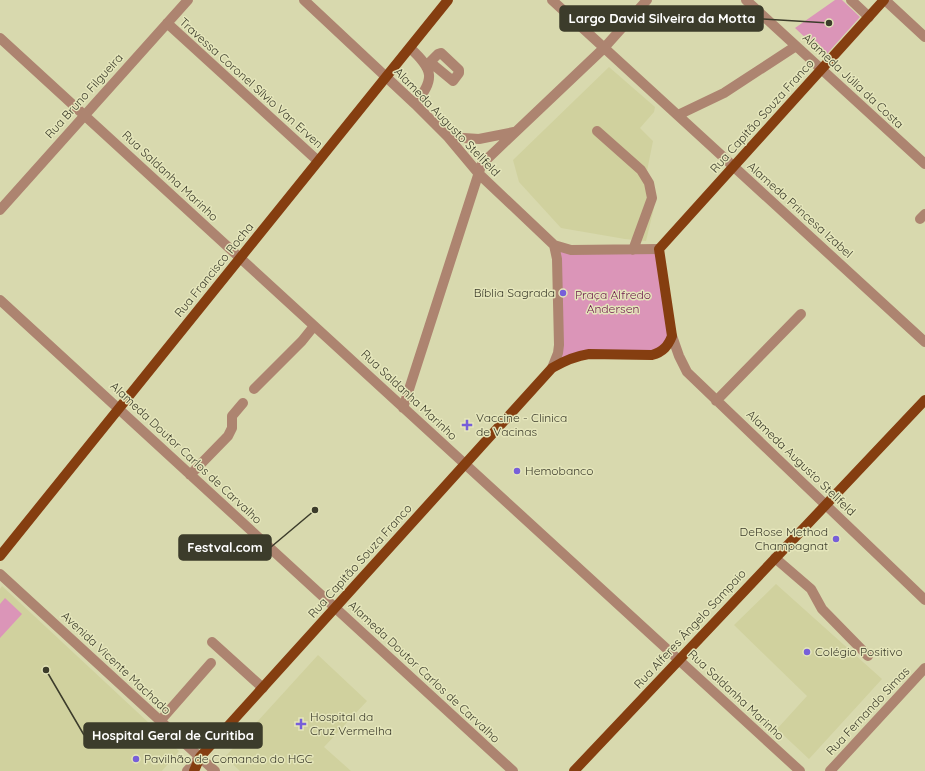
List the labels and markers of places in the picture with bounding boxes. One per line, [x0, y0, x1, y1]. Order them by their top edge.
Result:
callout: Largo David Silveira da Motta [560, 6, 763, 31]
place label: Bíblia Sagrada [474, 285, 555, 300]
marker: Bíblia Sagrada [558, 288, 568, 298]
place label: Vaccine - Clinica de Vacinas [476, 410, 567, 439]
marker: Vaccine - Clinica de Vacinas [461, 419, 473, 431]
place label: Hemobanco [525, 463, 594, 478]
marker: Hemobanco [512, 466, 522, 476]
place label: DeRose Method Champagnat [739, 524, 828, 553]
marker: DeRose Method Champagnat [831, 534, 841, 544]
callout: Festval.com [179, 535, 271, 560]
place label: Colégio Positivo [815, 644, 903, 659]
marker: Colégio Positivo [802, 647, 812, 657]
place label: Hospital da Cruz Vermelha [310, 709, 392, 738]
marker: Hospital da Cruz Vermelha [295, 718, 307, 730]
callout: Hospital Geral de Curitiba [84, 723, 262, 748]
place label: Pavilhão de Comando do HGC [144, 751, 313, 766]
marker: Pavilhão de Comando do HGC [131, 754, 141, 764]

